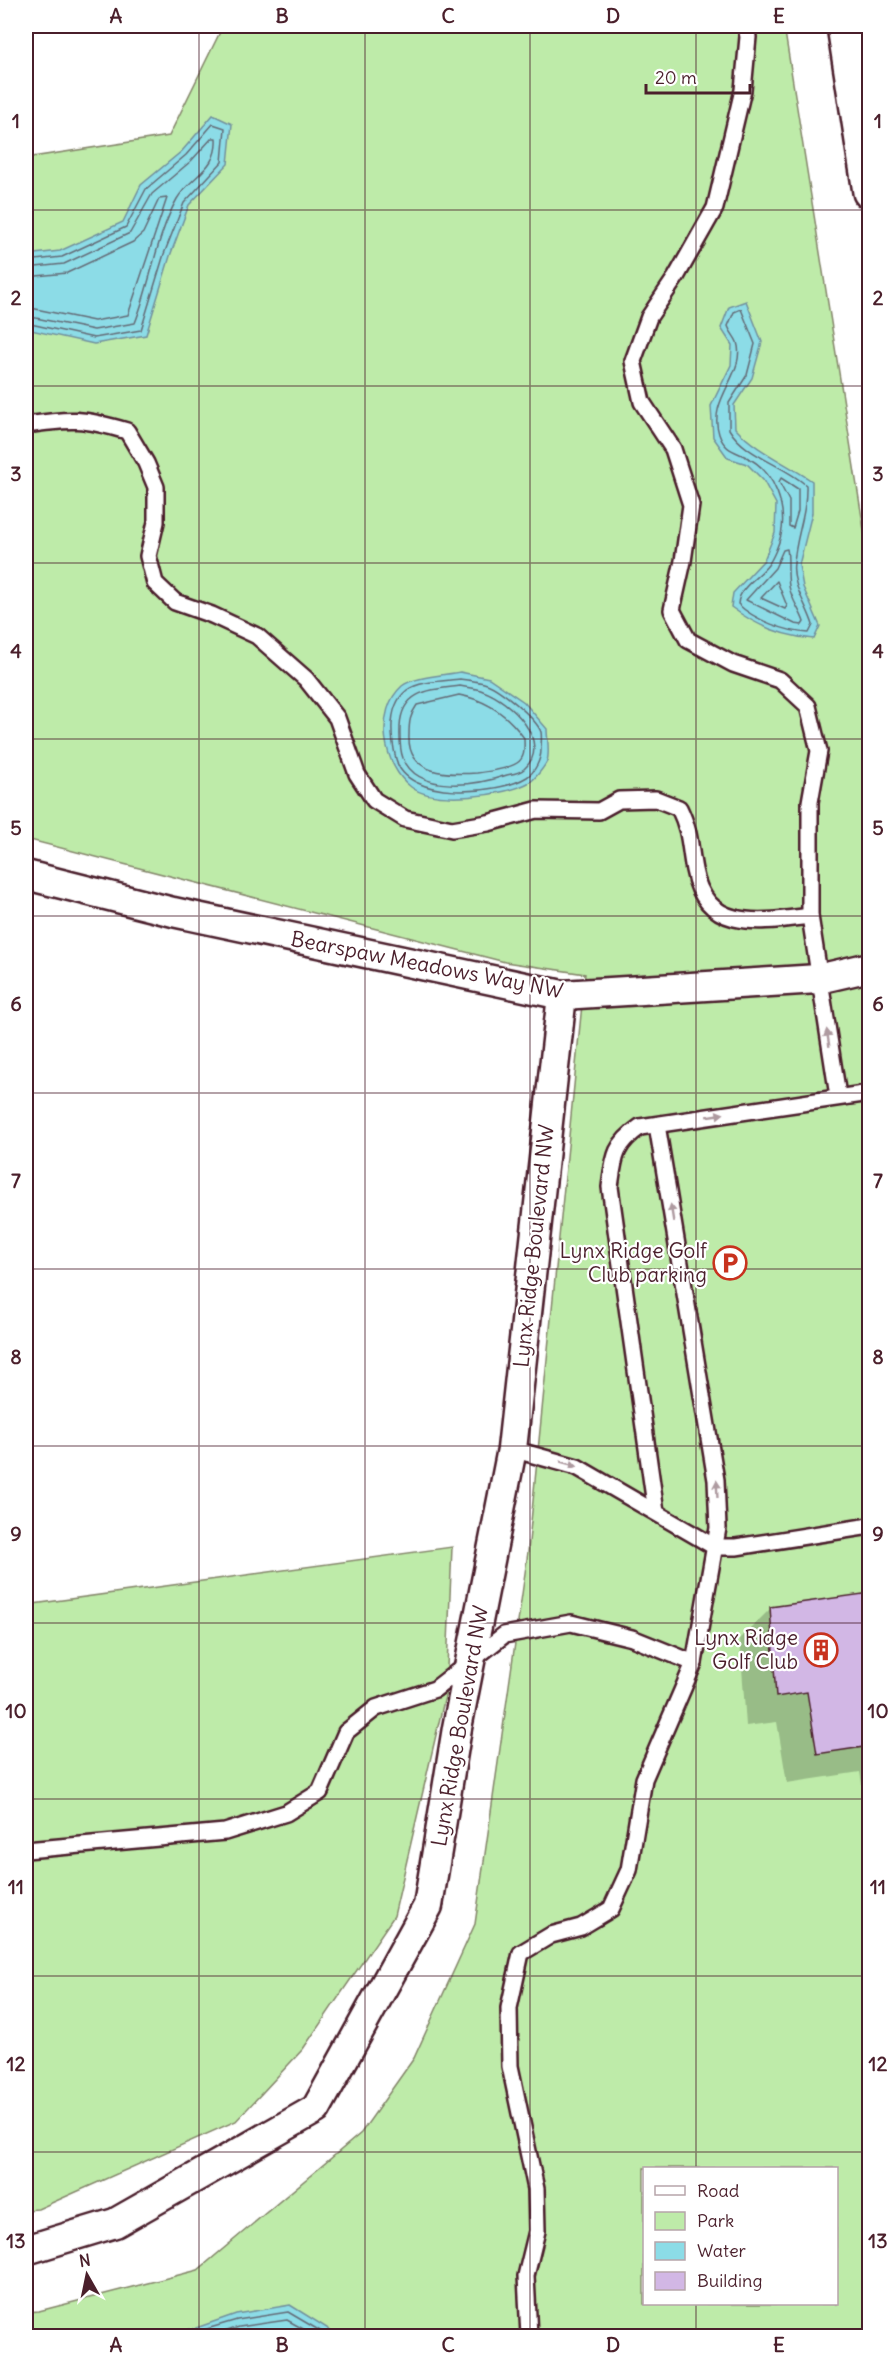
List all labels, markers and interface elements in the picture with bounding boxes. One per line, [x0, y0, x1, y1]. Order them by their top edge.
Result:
text: A [110, 3, 123, 28]
text: B [275, 3, 289, 28]
text: C [441, 3, 455, 28]
text: D [606, 3, 620, 28]
text: E [773, 3, 785, 28]
scale bar [646, 57, 750, 95]
text: 20 m [655, 66, 697, 89]
text: 1 [12, 108, 20, 133]
text: 1 [874, 108, 882, 133]
text: 2 [11, 285, 22, 310]
text: 2 [873, 285, 884, 310]
text: 3 [10, 461, 22, 486]
text: 3 [872, 461, 884, 486]
text: 4 [10, 638, 22, 663]
text: 4 [872, 638, 884, 663]
text: 5 [10, 815, 22, 840]
text: 5 [872, 815, 884, 840]
street label: Bearspaw Meadows Way NW [289, 925, 566, 1004]
text: 6 [10, 991, 22, 1016]
text: 6 [872, 991, 884, 1016]
one-way arrow [824, 1029, 833, 1048]
one-way arrow [706, 1111, 725, 1120]
street label: Lynx Ridge Boulevard NW [507, 1123, 560, 1369]
text: 7 [11, 1168, 21, 1193]
text: 7 [873, 1168, 883, 1193]
one-way arrow [667, 1204, 676, 1223]
place label: Lynx Ridge Golf Club parking [559, 1237, 708, 1288]
parking icon: Lynx Ridge Golf Club parking [712, 1245, 748, 1281]
text: 8 [10, 1344, 22, 1369]
text: 8 [872, 1344, 884, 1369]
one-way arrow [560, 1460, 578, 1469]
one-way arrow [712, 1479, 721, 1498]
text: 9 [10, 1521, 22, 1546]
text: 9 [872, 1521, 884, 1546]
street label: Lynx Ridge Boulevard NW [425, 1603, 494, 1849]
place label: Lynx Ridge Golf Club [694, 1624, 798, 1675]
building icon: Lynx Ridge Golf Club [803, 1632, 839, 1668]
text: 10 [5, 1698, 27, 1723]
text: 10 [867, 1698, 889, 1723]
text: 11 [8, 1874, 24, 1899]
text: 11 [870, 1874, 886, 1899]
text: 12 [7, 2051, 25, 2076]
text: 12 [869, 2051, 887, 2076]
legend [643, 2167, 838, 2305]
text: Road [697, 2179, 740, 2202]
text: Park [697, 2209, 734, 2232]
text: 13 [6, 2228, 26, 2253]
text: 13 [868, 2228, 888, 2253]
text: Water [697, 2239, 747, 2262]
north arrow [57, 2245, 117, 2305]
text: N [78, 2249, 92, 2271]
text: Building [697, 2269, 762, 2292]
text: A [110, 2332, 123, 2357]
text: B [275, 2332, 289, 2357]
text: C [441, 2332, 455, 2357]
text: D [606, 2332, 620, 2357]
text: E [773, 2332, 785, 2357]

